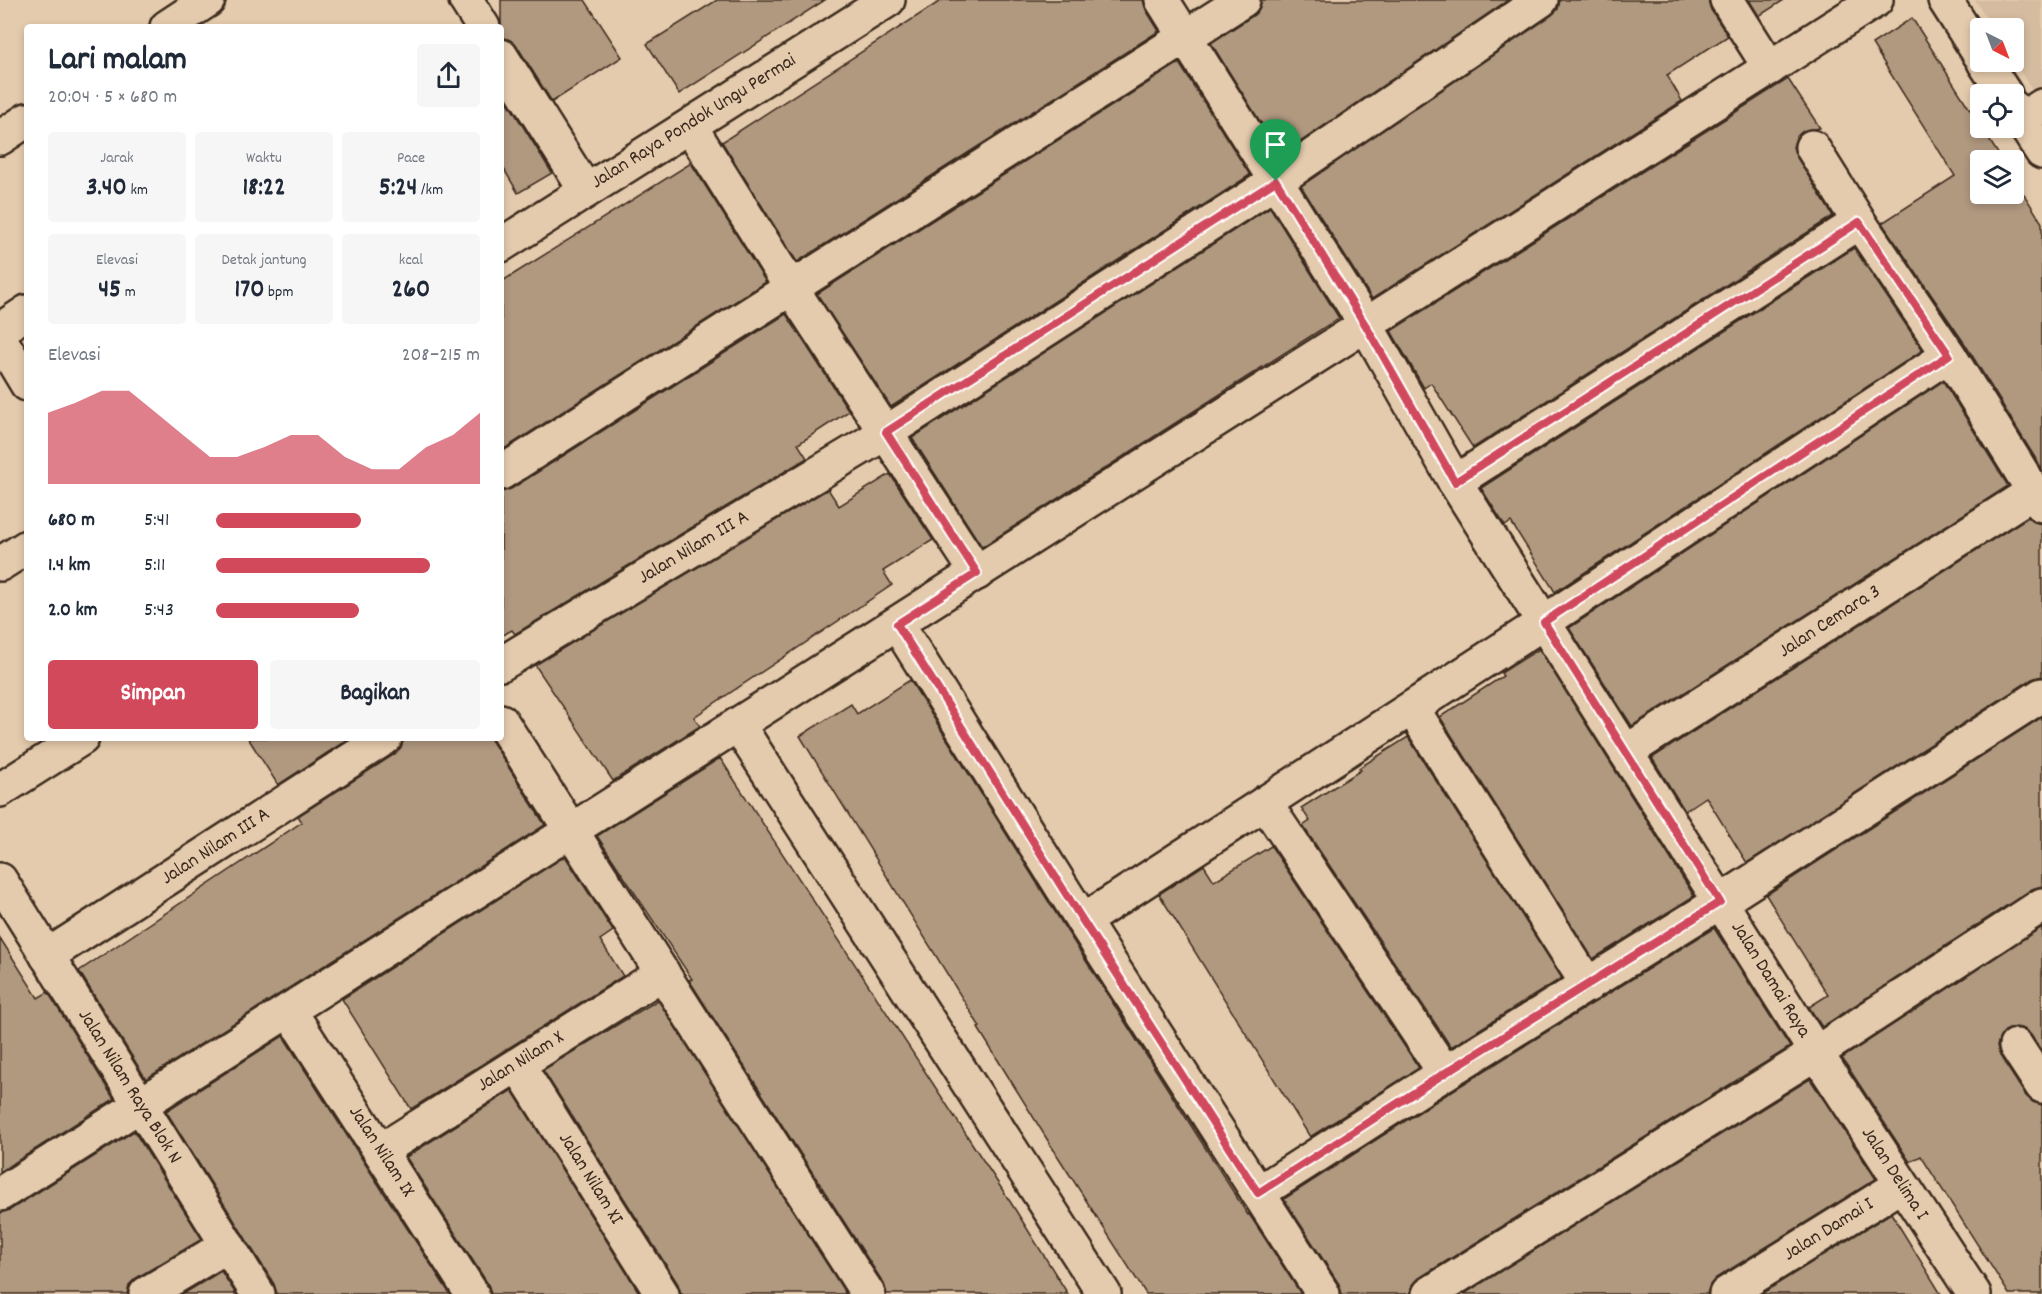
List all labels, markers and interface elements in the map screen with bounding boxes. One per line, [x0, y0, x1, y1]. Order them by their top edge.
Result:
north arrow [1970, 18, 2024, 72]
map controls [1970, 18, 2024, 204]
text: Lari malam [48, 38, 187, 85]
button: share [417, 44, 480, 107]
street label: Jalan Raya Pondok Ungu Permai [586, 47, 802, 197]
text: 20:04 · 5 × 680 m [48, 84, 177, 112]
button: locate [1970, 84, 2024, 138]
pin [1250, 119, 1301, 181]
icon: arrive [1259, 128, 1292, 161]
text: Jarak [100, 147, 134, 170]
text: Waktu [246, 147, 282, 170]
text: Pace [397, 147, 425, 170]
button: layers [1970, 150, 2024, 204]
text: 3.40 [86, 170, 127, 207]
text: 18:22 [242, 170, 286, 207]
text: 5:24 [379, 170, 417, 207]
text: km [127, 179, 148, 202]
text: /km [417, 179, 443, 202]
text: Elevasi [96, 249, 138, 272]
text: Detak jantung [221, 249, 307, 272]
text: kcal [399, 249, 423, 272]
text: 45 [98, 272, 121, 309]
text: 170 [235, 272, 264, 309]
text: 260 [392, 272, 430, 309]
text: m [121, 281, 136, 304]
text: bpm [264, 281, 293, 304]
text: Elevasi [48, 342, 100, 370]
text: 208–215 m [402, 342, 480, 370]
street label: Jalan Nilam III A [633, 504, 755, 592]
text: 680 m [48, 507, 95, 535]
text: 5:41 [144, 507, 169, 535]
text: 1.4 km [48, 552, 91, 580]
text: 5:11 [144, 552, 165, 580]
street label: Jalan Cemara 3 [1773, 578, 1887, 666]
text: 2.0 km [48, 597, 97, 625]
text: 5:43 [144, 597, 174, 625]
button: Simpan [48, 660, 258, 729]
button: Bagikan [270, 660, 480, 729]
street label: Jalan Nilam III A [156, 801, 276, 893]
street label: Jalan Damai Raya [1723, 916, 1817, 1044]
street label: Jalan Nilam Raya Blok N [70, 1004, 188, 1170]
street label: Jalan Nilam X [472, 1024, 570, 1100]
street label: Jalan Nilam IX [341, 1101, 421, 1203]
street label: Jalan Delima I [1853, 1122, 1935, 1226]
street label: Jalan Nilam XI [551, 1128, 629, 1230]
street label: Jalan Damai I [1778, 1191, 1880, 1269]

